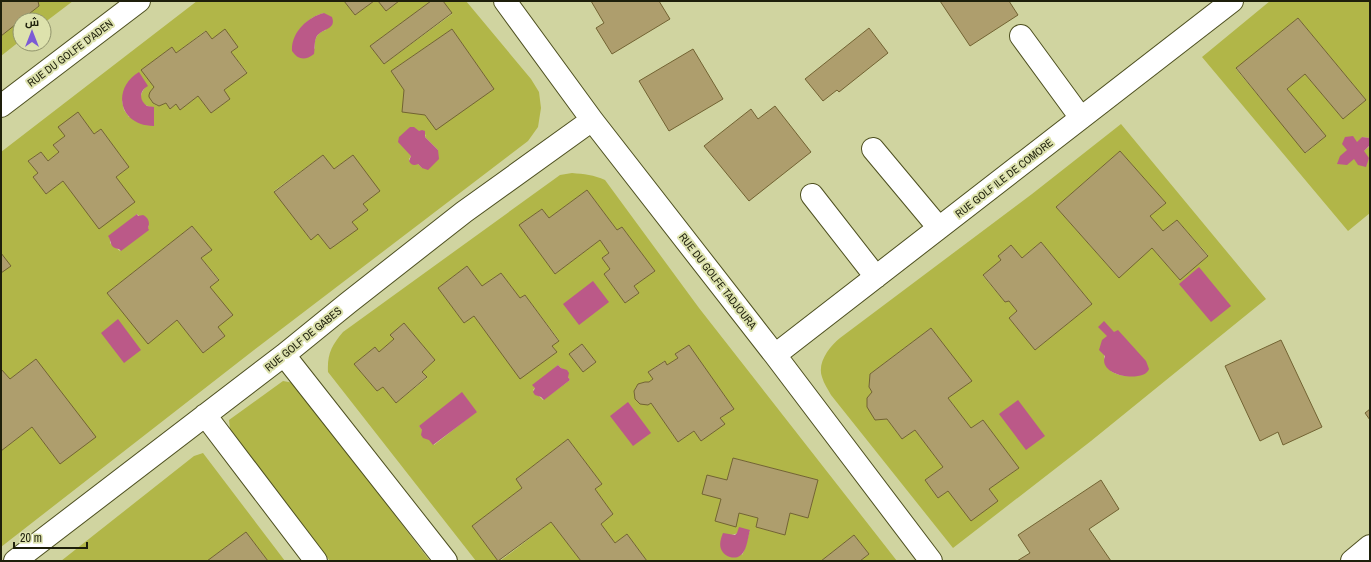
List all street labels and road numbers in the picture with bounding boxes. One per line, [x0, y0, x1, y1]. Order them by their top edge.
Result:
street label: RUE DU GOLFE D'ADEN [24, 16, 116, 90]
street label: RUE GOLF ILE DE COMORE [952, 135, 1056, 221]
street label: RUE DU GOLFE TADJOURA [676, 230, 760, 333]
street label: RUE GOLF DE GABES [262, 304, 344, 374]

